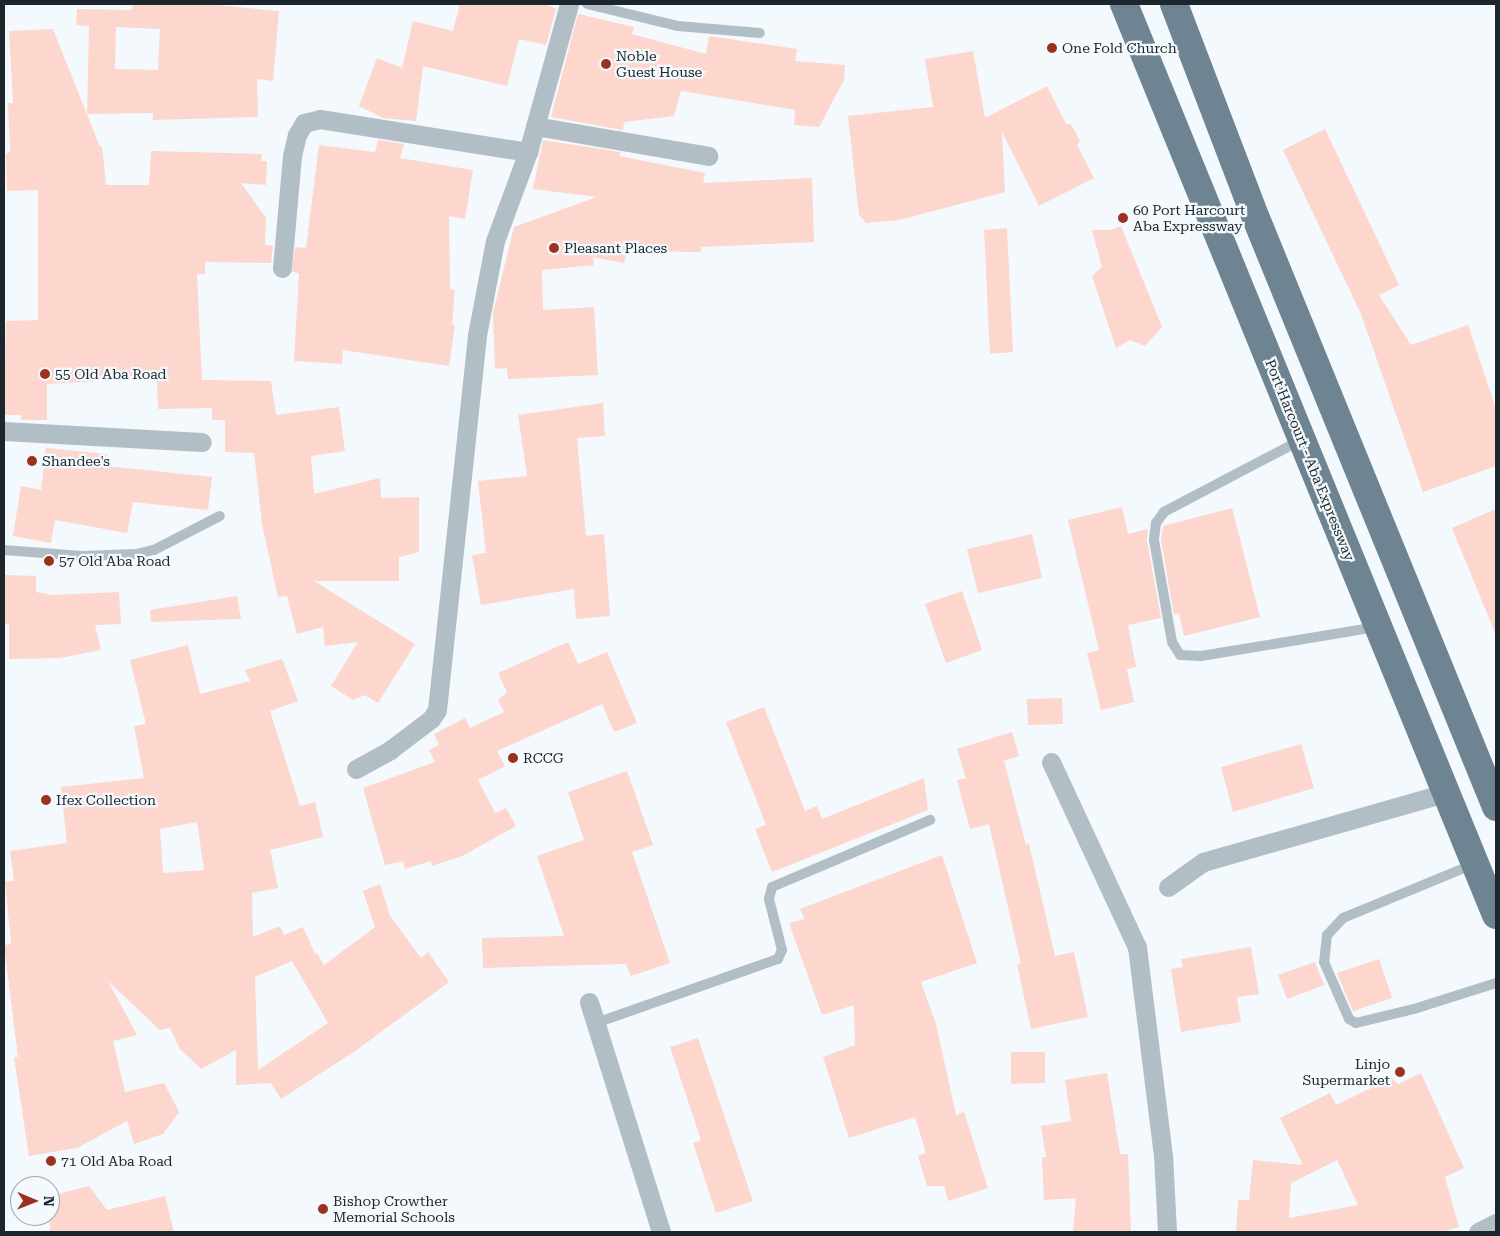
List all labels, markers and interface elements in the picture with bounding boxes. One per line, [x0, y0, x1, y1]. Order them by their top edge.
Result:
place label: One Fold Church [1062, 40, 1177, 56]
marker: One Fold Church [1046, 42, 1058, 54]
place label: Noble Guest House [616, 48, 702, 80]
marker: Noble Guest House [600, 58, 612, 70]
place label: 60 Port Harcourt Aba Expressway [1133, 202, 1245, 234]
marker: 60 Port Harcourt Aba Expressway [1117, 212, 1129, 224]
place label: Pleasant Places [564, 240, 667, 256]
marker: Pleasant Places [548, 242, 560, 254]
street label: Port Harcourt - Aba Expressway [1262, 357, 1358, 563]
place label: 55 Old Aba Road [55, 366, 167, 382]
marker: 55 Old Aba Road [39, 368, 51, 380]
place label: Shandee's [42, 453, 110, 469]
marker: Shandee's [26, 455, 38, 467]
place label: 57 Old Aba Road [59, 553, 171, 569]
marker: 57 Old Aba Road [43, 555, 55, 567]
place label: RCCG [523, 750, 564, 766]
marker: RCCG [507, 752, 519, 764]
place label: Ifex Collection [56, 792, 156, 808]
marker: Ifex Collection [40, 794, 52, 806]
place label: Linjo Supermarket [1302, 1056, 1390, 1088]
marker: Linjo Supermarket [1394, 1066, 1406, 1078]
place label: 71 Old Aba Road [61, 1153, 173, 1169]
marker: 71 Old Aba Road [45, 1155, 57, 1167]
north arrow [10, 1176, 60, 1226]
place label: Bishop Crowther Memorial Schools [333, 1193, 455, 1226]
text: N [41, 1196, 57, 1207]
marker: Bishop Crowther Memorial Schools [317, 1203, 329, 1215]

